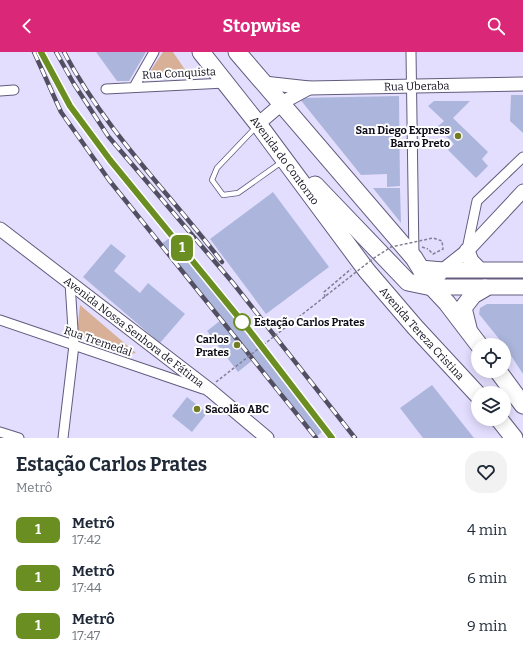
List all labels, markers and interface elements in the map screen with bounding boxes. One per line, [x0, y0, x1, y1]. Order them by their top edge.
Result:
icon: back [16, 15, 38, 37]
text: Stopwise [222, 15, 301, 37]
icon: search [485, 15, 507, 37]
street label: Rua Conquista [142, 65, 216, 82]
street label: Rua Uberaba [384, 79, 450, 94]
street label: Avenida do Contorno [247, 114, 322, 207]
place label: San Diego Express Barro Preto [356, 124, 451, 150]
marker: San Diego Express Barro Preto [453, 131, 463, 141]
line badge: 1 [169, 235, 195, 261]
text: 1 [179, 239, 185, 256]
street label: Avenida Nossa Senhora de Fátima [61, 274, 206, 390]
street label: Avenida Tereza Cristina [377, 285, 467, 383]
marker: Estação Carlos Prates [233, 313, 251, 331]
place label: Estação Carlos Prates [254, 316, 365, 329]
street label: Rua Tremedal [62, 324, 134, 359]
place label: Carlos Prates [196, 333, 230, 359]
map controls [471, 338, 511, 426]
button: locate [471, 338, 511, 378]
marker: Carlos Prates [232, 340, 242, 350]
button: layers [471, 386, 511, 426]
place label: Sacolão ABC [205, 403, 269, 416]
marker: Sacolão ABC [192, 404, 202, 414]
button: heart [465, 451, 507, 493]
text: Estação Carlos Prates [16, 453, 207, 476]
text: Metrô [16, 480, 52, 495]
text: Metrô [72, 514, 115, 532]
text: 1 [35, 521, 41, 538]
text: 4 min [467, 521, 507, 539]
text: 17:42 [72, 532, 101, 547]
text: Metrô [72, 562, 115, 580]
text: 1 [35, 569, 41, 586]
text: 6 min [467, 569, 507, 587]
text: 17:44 [72, 580, 102, 595]
text: Metrô [72, 610, 115, 628]
text: 1 [35, 617, 41, 634]
text: 9 min [467, 617, 507, 635]
text: 17:47 [72, 628, 100, 643]

